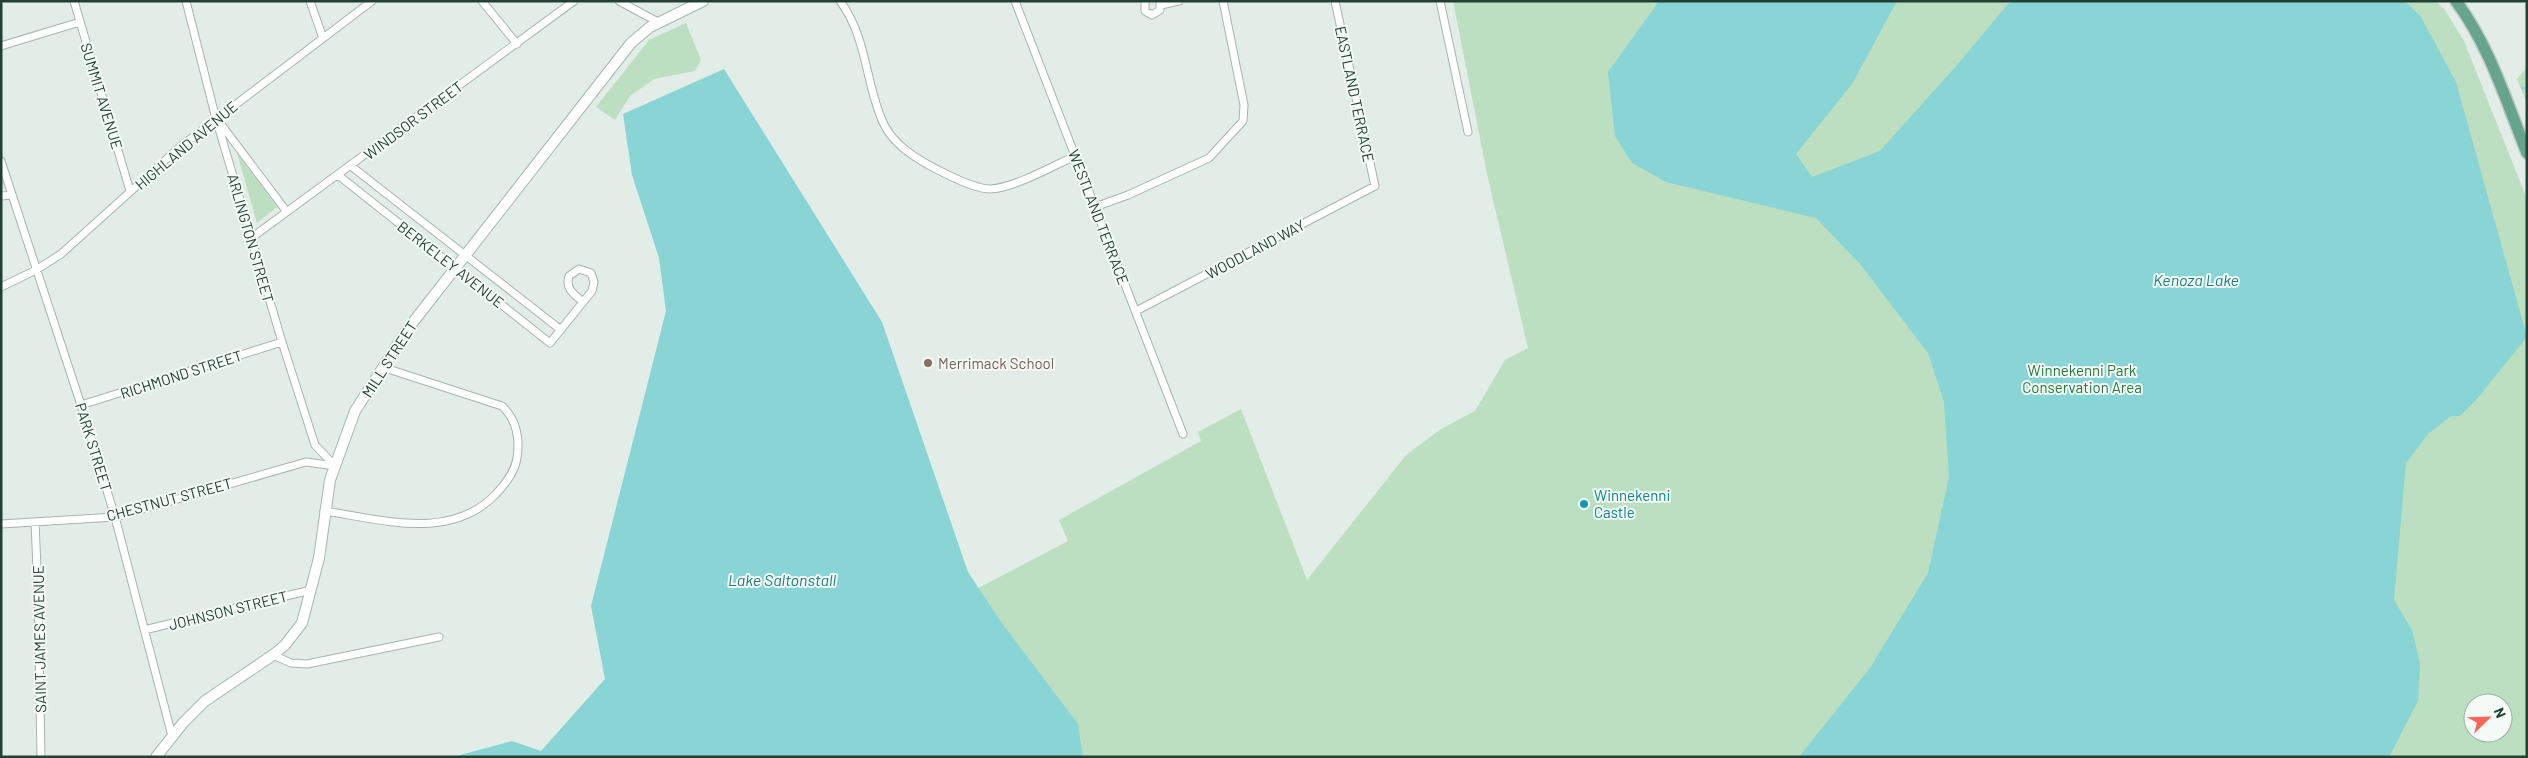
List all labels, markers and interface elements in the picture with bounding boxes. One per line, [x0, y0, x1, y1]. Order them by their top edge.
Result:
street label: EASTLAND TERRACE [1332, 24, 1378, 164]
street label: SUMMIT AVENUE [77, 41, 127, 151]
street label: WINDSOR STREET [360, 77, 466, 163]
street label: HIGHLAND AVENUE [131, 97, 241, 193]
street label: WESTLAND TERRACE [1065, 147, 1133, 287]
street label: ARLINGTON STREET [224, 172, 278, 304]
street label: WOODLAND WAY [1202, 215, 1308, 283]
street label: BERKELEY AVENUE [394, 217, 508, 311]
water label: Kenoza Lake [2153, 270, 2239, 289]
street label: MILL STREET [358, 317, 420, 401]
street label: RICHMOND STREET [118, 346, 244, 402]
place label: Merrimack School [938, 354, 1054, 372]
marker: Merrimack School [922, 357, 934, 369]
park label: Winnekenni Park Conservation Area [2022, 361, 2142, 396]
street label: PARK STREET [72, 400, 116, 494]
street label: CHESTNUT STREET [104, 474, 234, 524]
place label: Winnekenni Castle [1594, 486, 1670, 521]
marker: Winnekenni Castle [1578, 498, 1590, 510]
street label: SAINT JAMES AVENUE [29, 565, 49, 713]
water label: Lake Saltonstall [728, 570, 836, 589]
street label: JOHNSON STREET [167, 587, 289, 633]
north arrow [2463, 693, 2513, 743]
text: N [2491, 705, 2510, 720]

